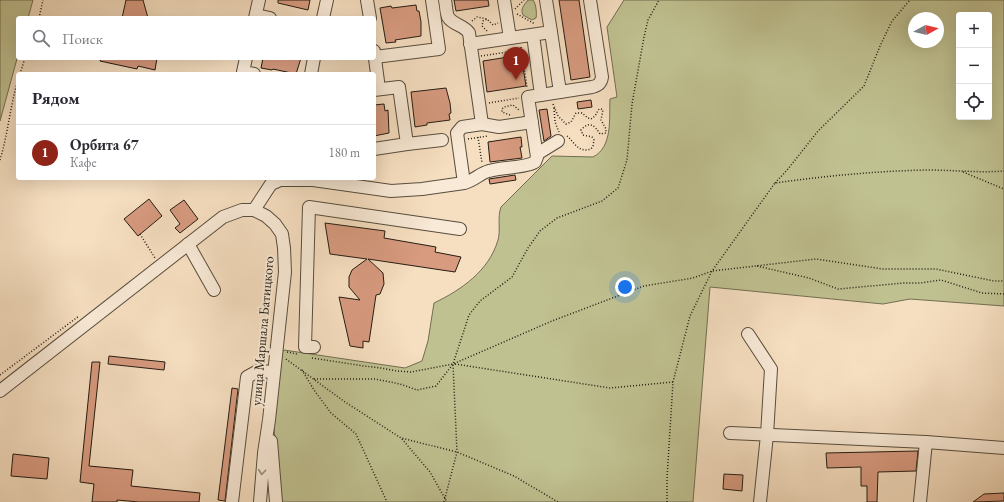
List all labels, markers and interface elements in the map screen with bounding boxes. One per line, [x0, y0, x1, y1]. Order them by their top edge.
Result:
north arrow [908, 12, 944, 48]
map controls [956, 12, 992, 120]
button: + [956, 12, 992, 48]
search box [16, 16, 376, 60]
icon: search [30, 27, 52, 49]
text: Поиск [62, 29, 103, 48]
pin: 1 [503, 47, 529, 80]
button: − [956, 48, 992, 84]
button: locate [956, 84, 992, 120]
text: Рядом [32, 87, 80, 109]
text: Орбита 67 [70, 135, 139, 154]
text: 1 [42, 144, 48, 161]
text: 180 m [329, 144, 360, 161]
text: Кафе [70, 154, 96, 171]
street label: улица Маршала Батицкого [246, 255, 278, 407]
your location [615, 277, 635, 297]
one-way arrow [258, 469, 267, 475]

